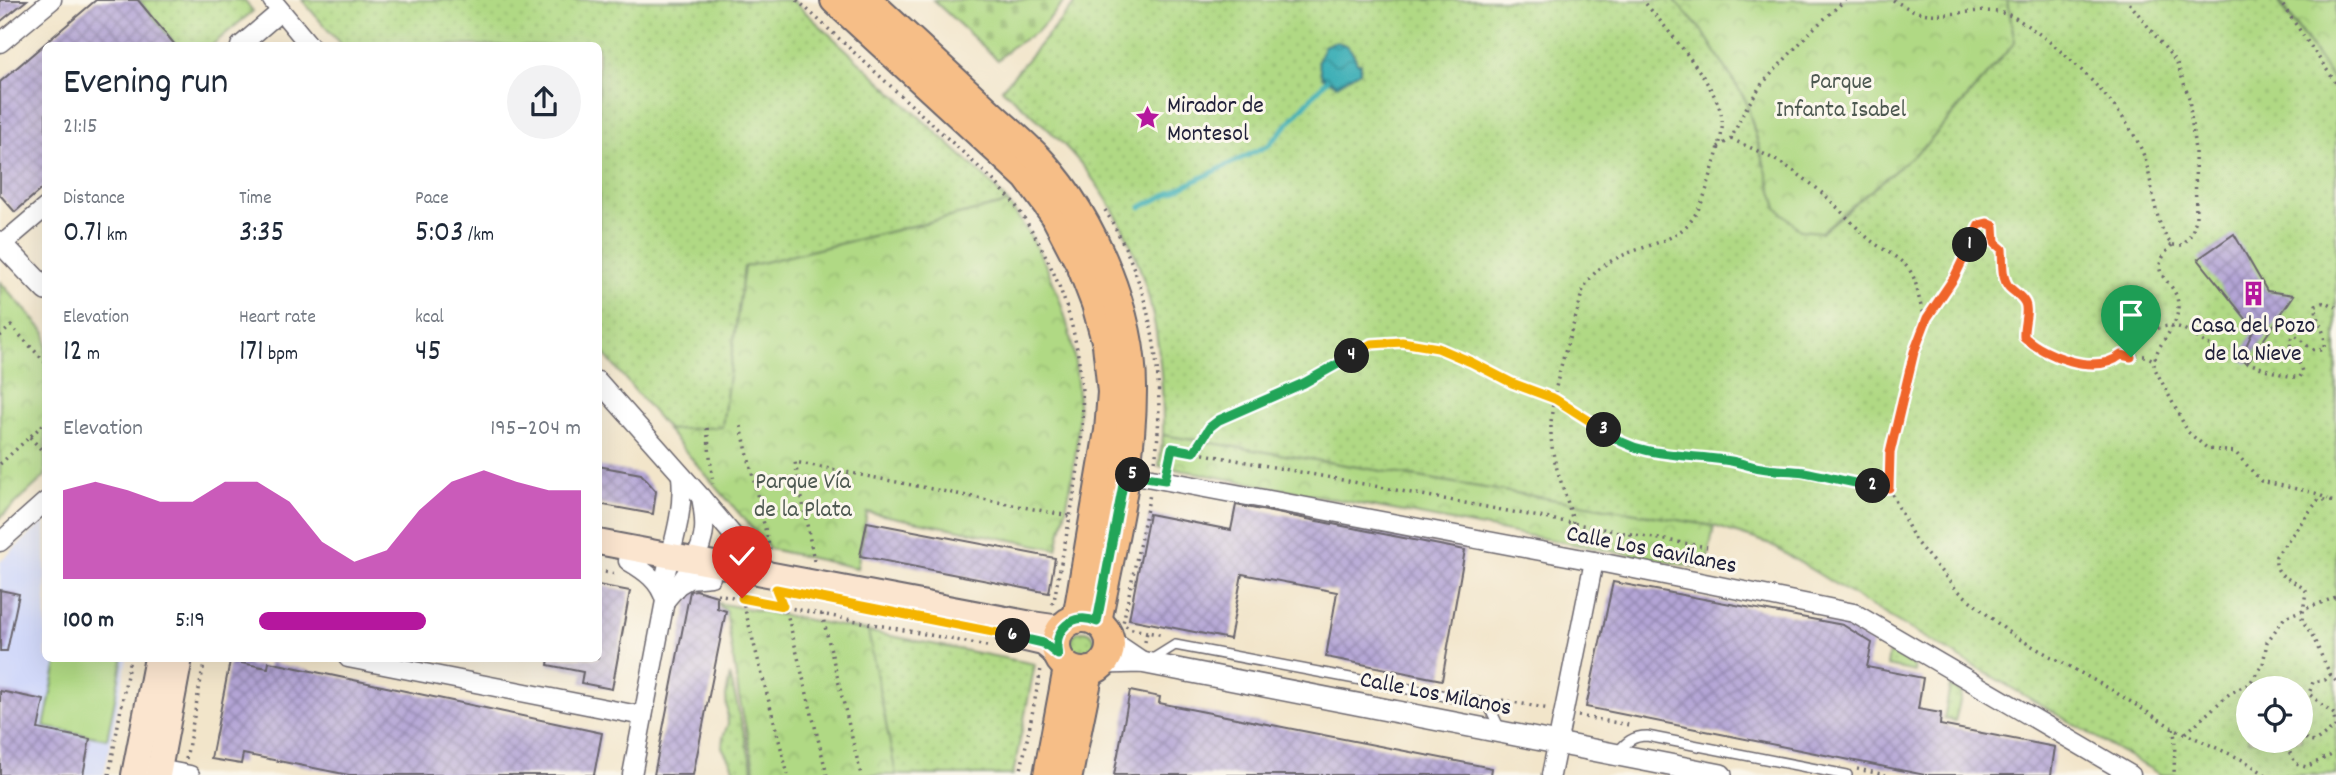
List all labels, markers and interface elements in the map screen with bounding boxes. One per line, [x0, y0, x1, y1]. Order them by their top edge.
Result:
text: Evening run [63, 57, 228, 112]
button: share [507, 65, 581, 139]
park label: Parque Infanta Isabel [1776, 66, 1906, 128]
place label: Mirador de Montesol [1167, 90, 1264, 152]
place icon: Mirador de Montesol [1133, 104, 1161, 132]
text: 21:15 [63, 111, 98, 144]
text: Distance [63, 186, 125, 213]
text: Time [239, 186, 272, 213]
text: Pace [415, 186, 449, 213]
text: 0.71 [63, 213, 102, 256]
text: 3:35 [239, 213, 285, 256]
text: 5:03 [415, 213, 464, 256]
text: km [102, 223, 128, 250]
text: /km [464, 223, 494, 250]
pin: 1 [1952, 228, 1988, 262]
text: 1 [1967, 231, 1972, 258]
building icon: Casa del Pozo de la Nieve [2239, 279, 2267, 307]
pin [2101, 285, 2161, 357]
icon: arrive [2112, 296, 2150, 334]
text: Elevation [63, 305, 129, 332]
text: Heart rate [239, 305, 316, 332]
text: kcal [415, 305, 444, 332]
place label: Casa del Pozo de la Nieve [2191, 310, 2315, 372]
text: 12 [63, 332, 83, 375]
text: 171 [239, 332, 264, 375]
text: 45 [415, 332, 441, 375]
pin: 4 [1334, 338, 1370, 374]
text: m [83, 342, 100, 369]
text: bpm [264, 342, 298, 369]
text: 4 [1348, 342, 1355, 369]
pin: 3 [1586, 412, 1622, 448]
text: Elevation [63, 413, 143, 446]
text: 195–204 m [490, 413, 581, 446]
text: 3 [1599, 416, 1608, 443]
pin: 5 [1116, 458, 1150, 492]
text: 5 [1128, 461, 1137, 488]
park label: Parque Vía de la Plata [754, 466, 853, 528]
pin: 2 [1856, 468, 1890, 504]
text: 2 [1868, 472, 1877, 499]
street label: Calle Los Gavilanes [1563, 518, 1740, 584]
pin [712, 526, 772, 598]
icon: check [723, 537, 761, 575]
text: 100 m [63, 605, 114, 638]
text: 5:19 [175, 605, 205, 638]
pin: 6 [996, 618, 1030, 654]
text: 6 [1008, 622, 1017, 649]
street label: Calle Los Milanos [1357, 664, 1514, 726]
map controls [2236, 676, 2313, 753]
button: locate [2236, 676, 2313, 753]

